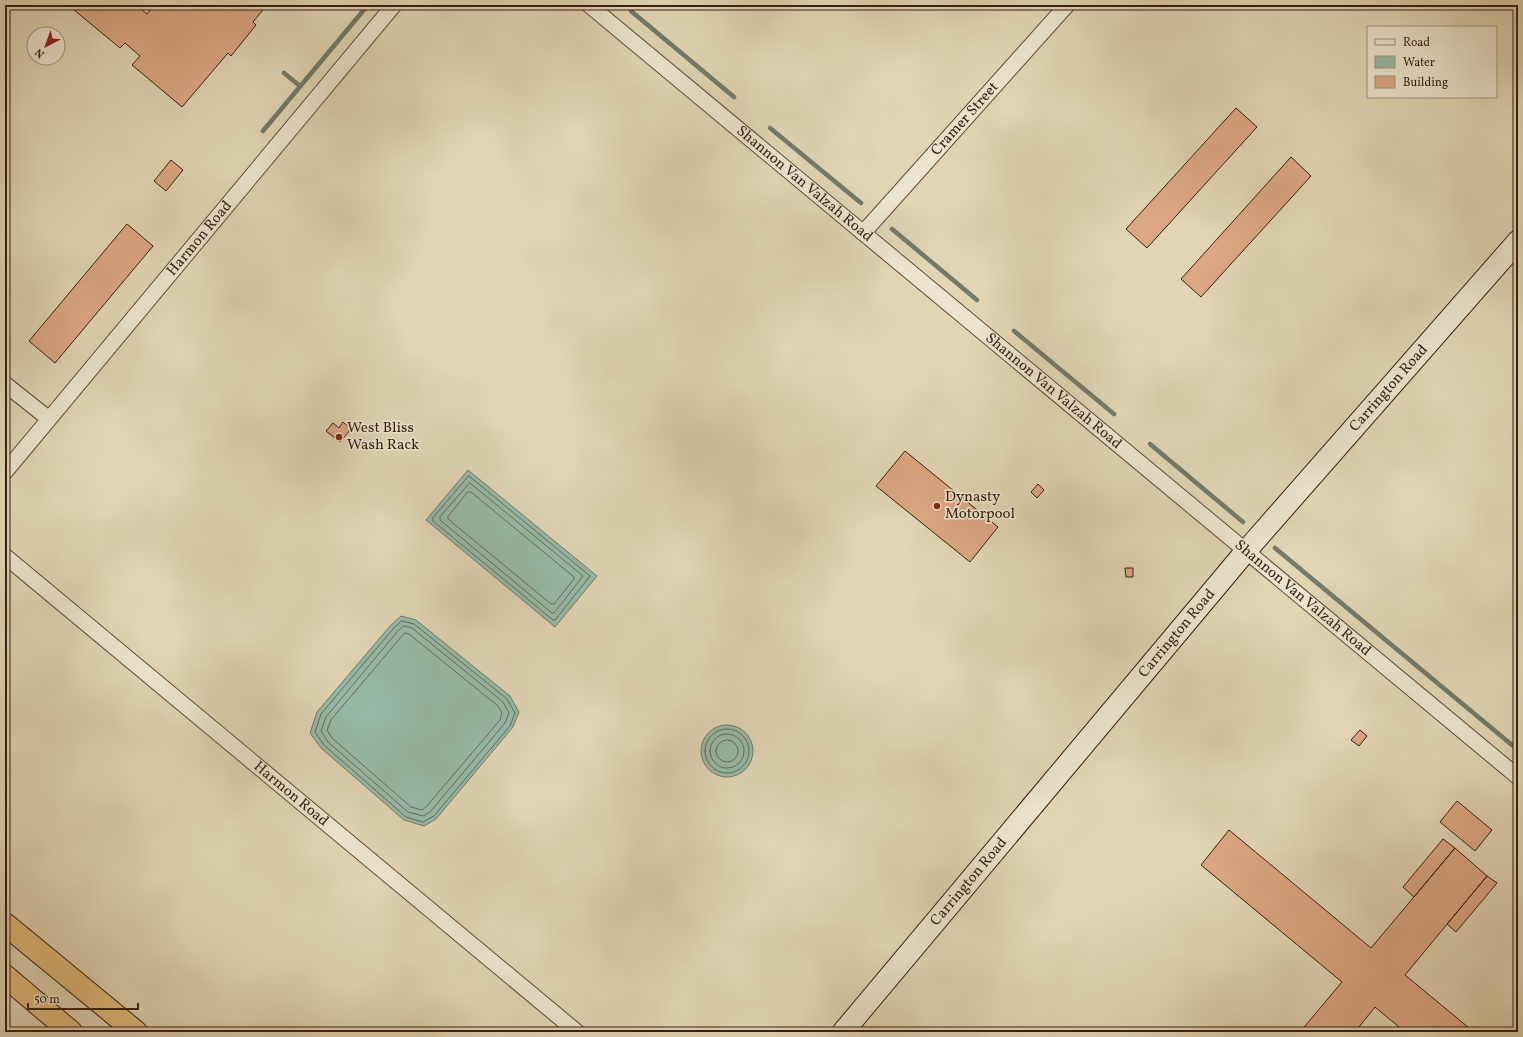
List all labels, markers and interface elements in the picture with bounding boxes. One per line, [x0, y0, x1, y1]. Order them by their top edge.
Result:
north arrow [26, 26, 66, 66]
legend [1367, 26, 1497, 98]
text: Road [1403, 35, 1430, 51]
text: N [32, 44, 48, 61]
text: Water [1403, 55, 1435, 71]
text: Building [1403, 75, 1448, 91]
street label: Cramer Street [926, 77, 1004, 161]
street label: Shannon Van Valzah Road [732, 121, 877, 247]
street label: Harmon Road [162, 196, 237, 281]
street label: Shannon Van Valzah Road [981, 328, 1126, 454]
street label: Carrington Road [1345, 340, 1433, 437]
place label: West Bliss Wash Rack [347, 418, 419, 456]
marker: West Bliss Wash Rack [334, 432, 344, 442]
place label: Dynasty Motorpool [945, 487, 1015, 525]
marker: Dynasty Motorpool [932, 501, 942, 511]
street label: Shannon Van Valzah Road [1230, 535, 1376, 661]
street label: Carrington Road [1134, 584, 1220, 682]
street label: Harmon Road [249, 756, 333, 832]
street label: Carrington Road [925, 833, 1012, 931]
scale bar [28, 985, 138, 1011]
text: 50 m [34, 992, 60, 1008]

